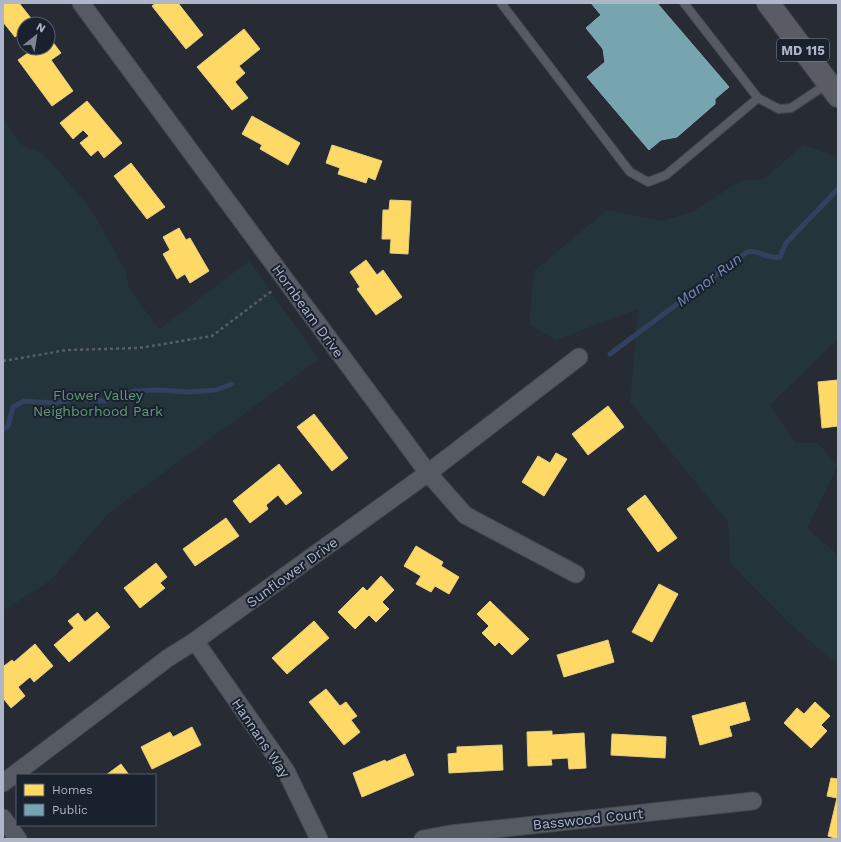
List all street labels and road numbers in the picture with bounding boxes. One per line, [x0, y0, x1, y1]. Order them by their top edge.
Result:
road number: MD 115 [777, 39, 829, 61]
street label: Hornbeam Drive [269, 262, 347, 360]
street label: Sunflower Drive [243, 534, 341, 610]
street label: Hannans Way [229, 696, 294, 781]
street label: Basswood Court [532, 805, 644, 833]

